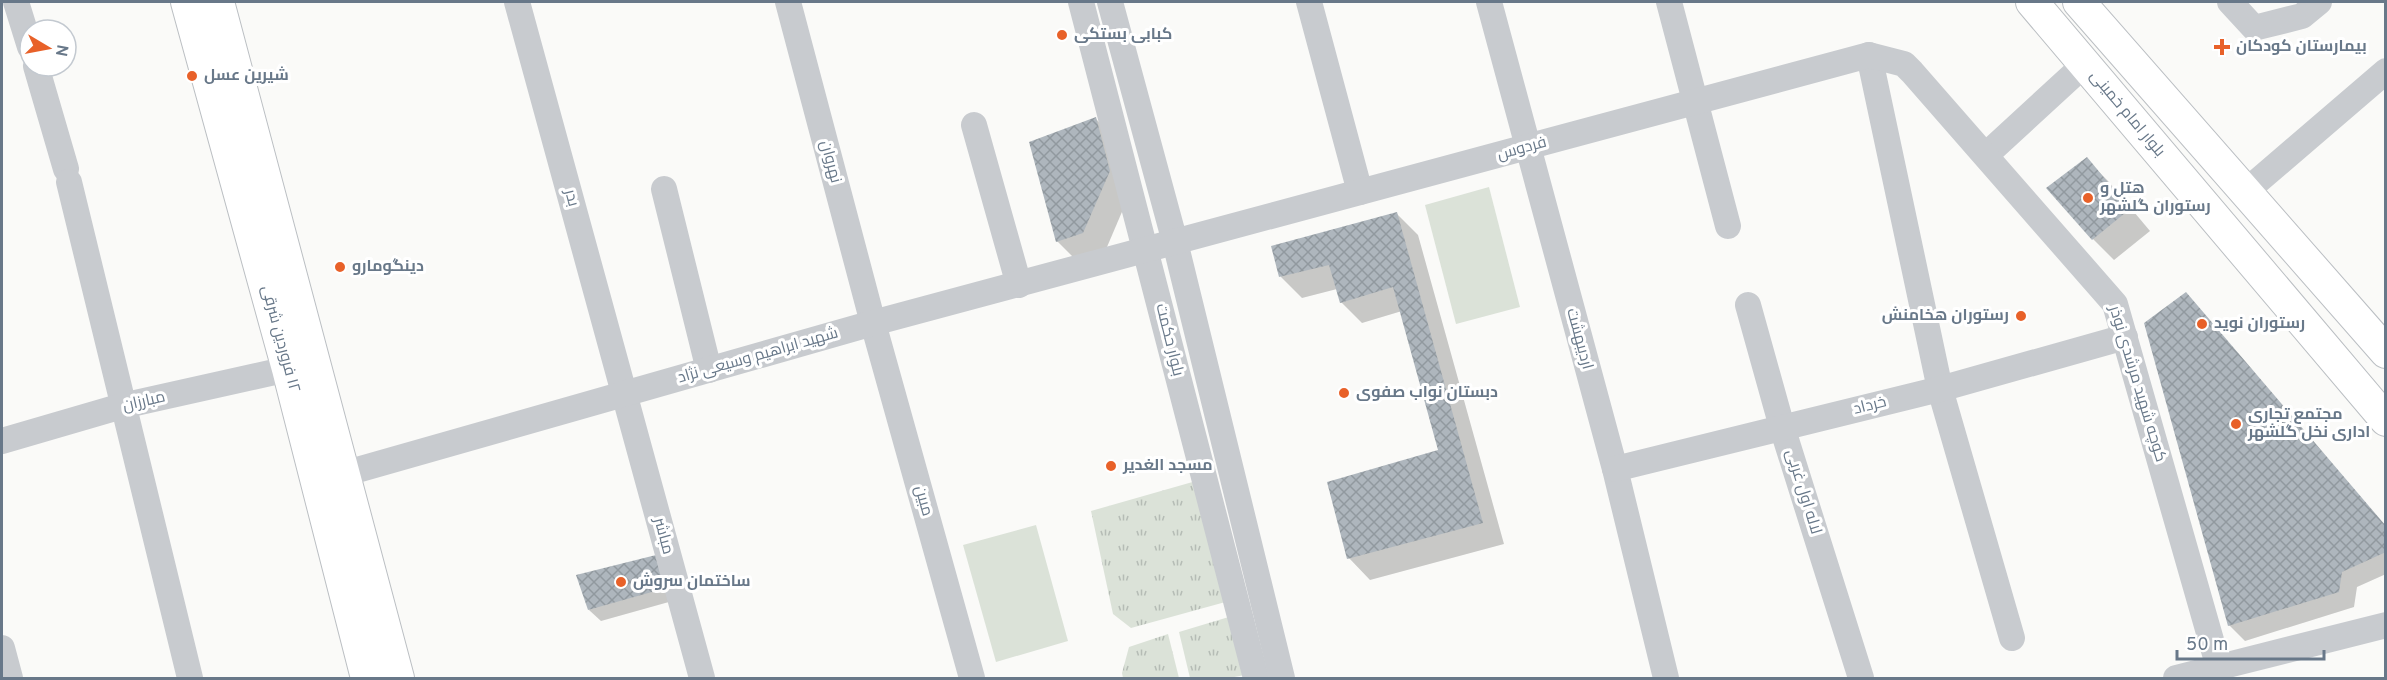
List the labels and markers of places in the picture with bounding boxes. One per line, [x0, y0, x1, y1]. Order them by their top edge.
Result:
place label: کبابی بستکی [1074, 25, 1172, 45]
marker: کبابی بستکی [1055, 28, 1069, 42]
place label: بیمارستان کودکان [2236, 37, 2367, 57]
marker: بیمارستان کودکان [2213, 38, 2231, 56]
place label: شیرین عسل [204, 66, 289, 86]
marker: شیرین عسل [185, 69, 199, 83]
place label: هتل و رستوران گلشهر [2099, 179, 2211, 217]
marker: هتل و رستوران گلشهر [2081, 191, 2095, 205]
place label: دینگومارو [352, 257, 424, 277]
marker: دینگومارو [333, 260, 347, 274]
place label: رستوران هخامنش [1882, 306, 2009, 326]
marker: رستوران هخامنش [2014, 309, 2028, 323]
place label: رستوران نوید [2214, 314, 2305, 334]
marker: رستوران نوید [2195, 317, 2209, 331]
place label: دبستان نواب صفوی [1356, 383, 1498, 403]
marker: دبستان نواب صفوی [1337, 386, 1351, 400]
place label: مجتمع تجاری اداری نخل گلشهر [2247, 405, 2370, 443]
marker: مجتمع تجاری اداری نخل گلشهر [2229, 417, 2243, 431]
place label: مسجد الغدیر [1122, 456, 1213, 476]
marker: مسجد الغدیر [1104, 459, 1118, 473]
place label: ساختمان سروش [633, 572, 751, 592]
marker: ساختمان سروش [614, 575, 628, 589]

